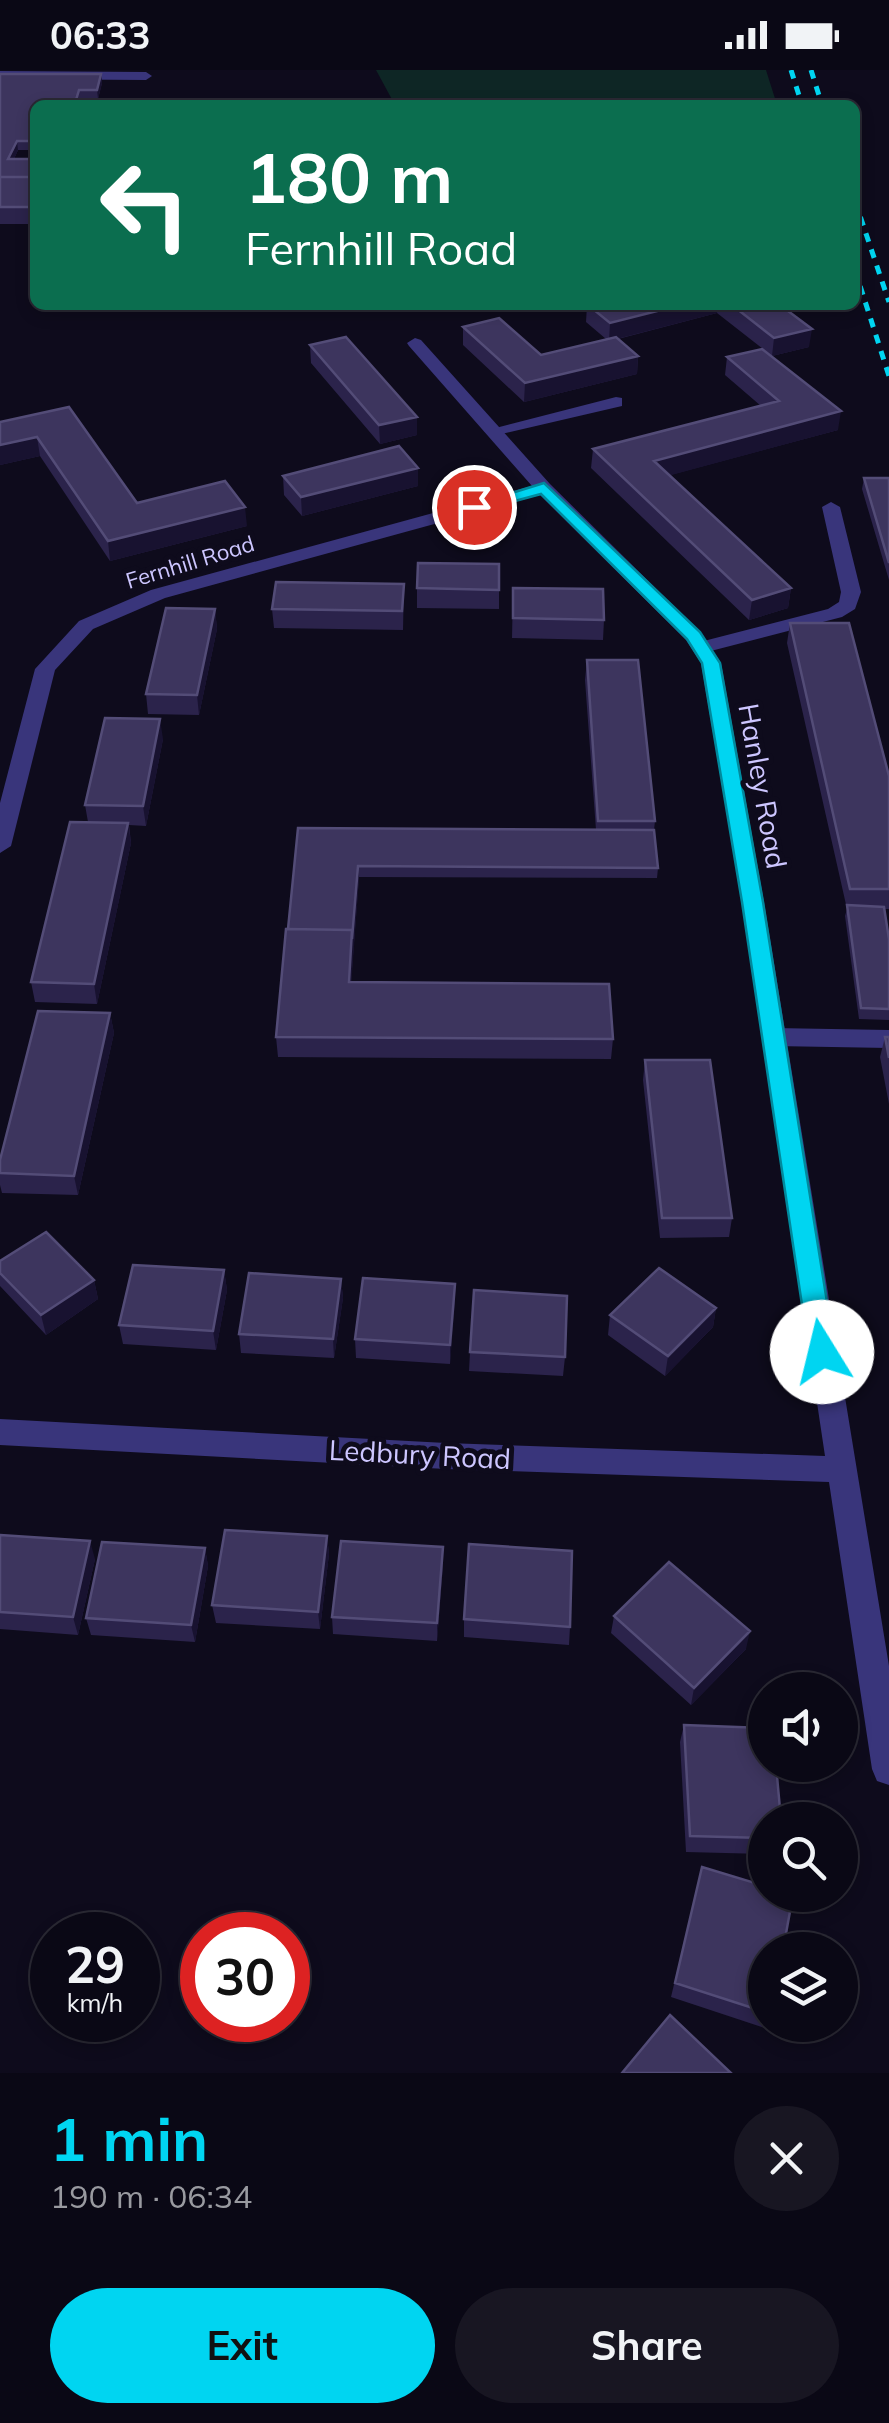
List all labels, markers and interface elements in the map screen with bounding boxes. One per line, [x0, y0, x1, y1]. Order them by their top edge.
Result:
text: 06:33 [50, 11, 151, 59]
text: 180 m [245, 133, 453, 221]
icon: left [80, 140, 210, 270]
text: Fernhill Road [245, 220, 517, 276]
pin [432, 465, 517, 550]
icon: arrive [447, 480, 502, 535]
street label: Fernhill Road [122, 529, 258, 595]
street label: Hanley Road [731, 701, 795, 871]
position arrow [770, 1300, 874, 1404]
street label: Ledbury Road [328, 1432, 512, 1476]
map controls [748, 1672, 858, 2042]
button: sound [748, 1672, 858, 1782]
button: search [748, 1802, 858, 1912]
speed limit sign: 30 [180, 1912, 310, 2042]
button: layers [748, 1932, 858, 2042]
text: 29 [65, 1933, 125, 1996]
text: km/h [67, 1987, 123, 2018]
text: 1 min [50, 2101, 208, 2176]
button: close [734, 2106, 839, 2211]
text: 190 m · 06:34 [50, 2176, 252, 2216]
button: Exit [50, 2288, 435, 2403]
button: Share [455, 2288, 839, 2403]

